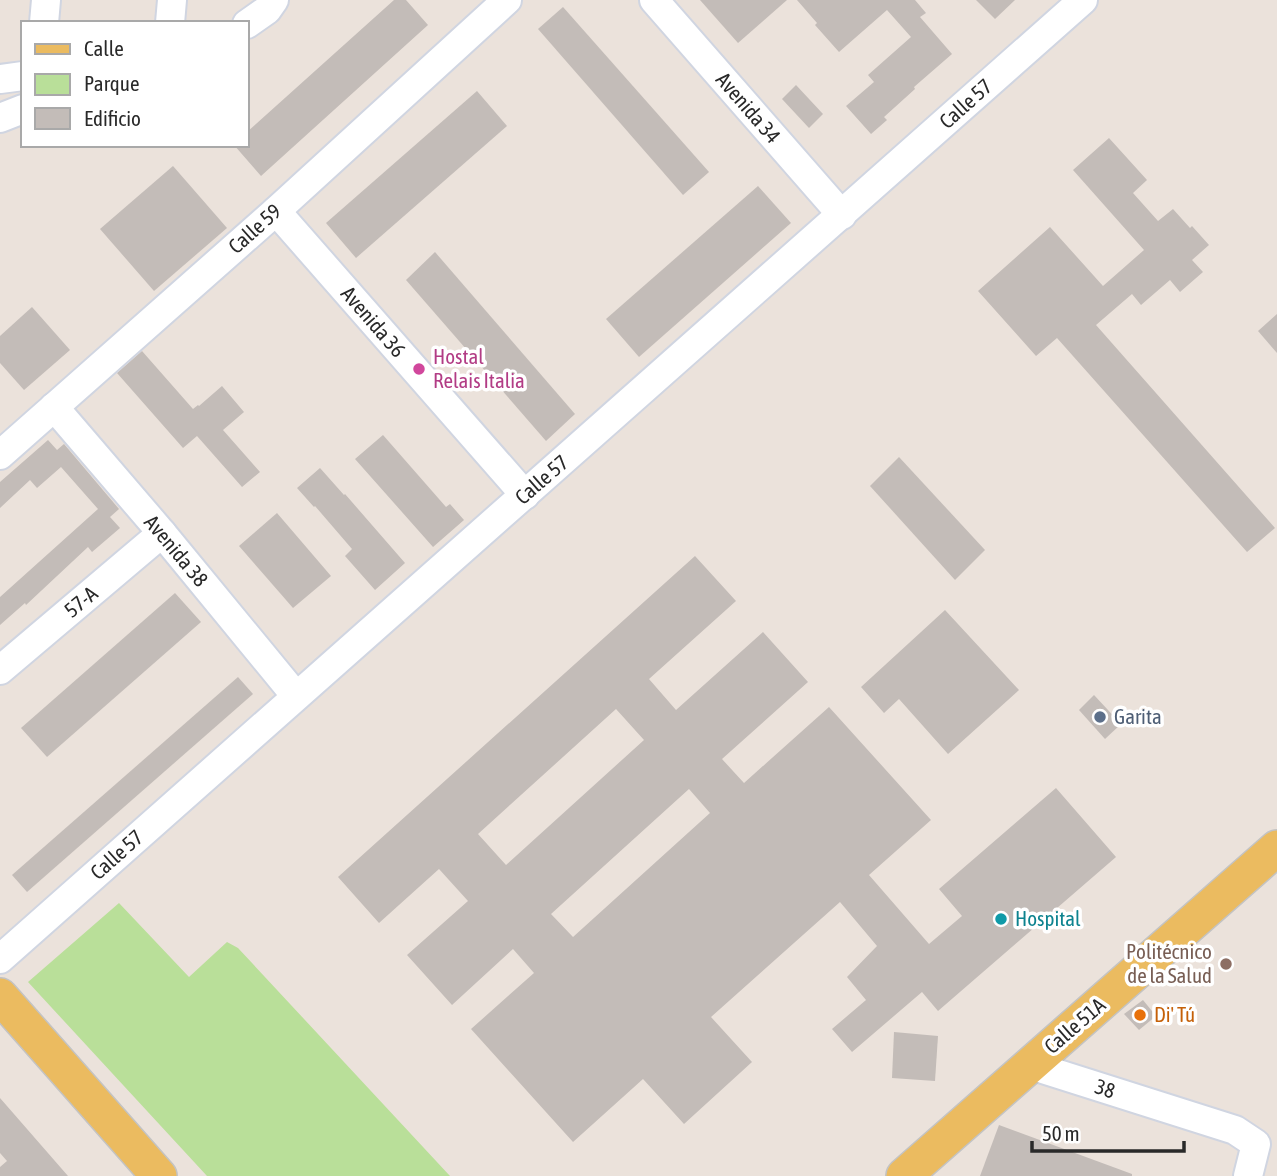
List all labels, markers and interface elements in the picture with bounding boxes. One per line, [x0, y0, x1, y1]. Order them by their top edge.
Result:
legend [21, 21, 248, 147]
text: Calle [84, 36, 124, 60]
street label: Avenida 34 [712, 67, 786, 148]
text: Parque [84, 71, 139, 95]
street label: Calle 57 [934, 73, 997, 133]
text: Edificio [84, 106, 141, 130]
street label: Calle 59 [223, 198, 286, 258]
street label: Avenida 36 [337, 281, 411, 362]
place label: Hostal Relais Italia [433, 344, 525, 392]
marker: Hostal Relais Italia [411, 361, 427, 377]
street label: Calle 57 [510, 450, 573, 509]
street label: Avenida 38 [140, 510, 214, 591]
street label: 57-A [59, 580, 102, 622]
place label: Garita [1114, 704, 1162, 728]
marker: Garita [1092, 709, 1108, 725]
street label: Calle 57 [85, 824, 148, 884]
place label: Hospital [1015, 906, 1081, 930]
marker: Hospital [993, 911, 1009, 927]
place label: Politécnico de la Salud [1126, 939, 1212, 987]
marker: Politécnico de la Salud [1218, 956, 1234, 972]
street label: Calle 51A [1039, 992, 1110, 1058]
place label: Di' Tú [1154, 1002, 1195, 1026]
marker: Di' Tú [1132, 1007, 1148, 1023]
street label: 38 [1092, 1074, 1119, 1103]
scale bar [1032, 1110, 1184, 1154]
text: 50 m [1042, 1121, 1080, 1145]

